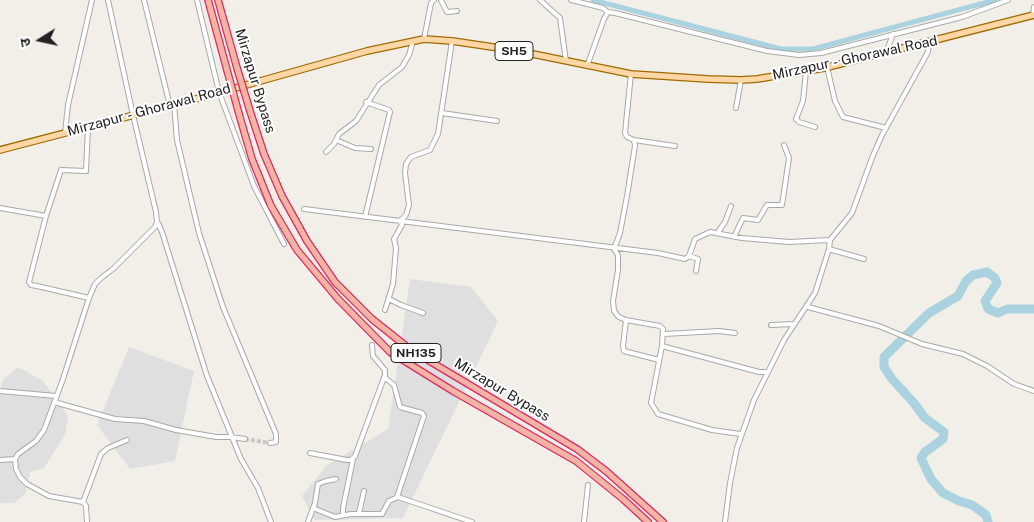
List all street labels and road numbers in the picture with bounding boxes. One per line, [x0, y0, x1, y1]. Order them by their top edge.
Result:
street label: Mirzapur Bypass [231, 27, 279, 135]
street label: Mirzapur - Ghorawal Road [771, 32, 939, 84]
road number: SH5 [495, 41, 533, 60]
street label: Mirzapur - Ghorawal Road [65, 80, 233, 140]
road number: NH135 [391, 343, 441, 362]
street label: Mirzapur Bypass [451, 355, 553, 425]

